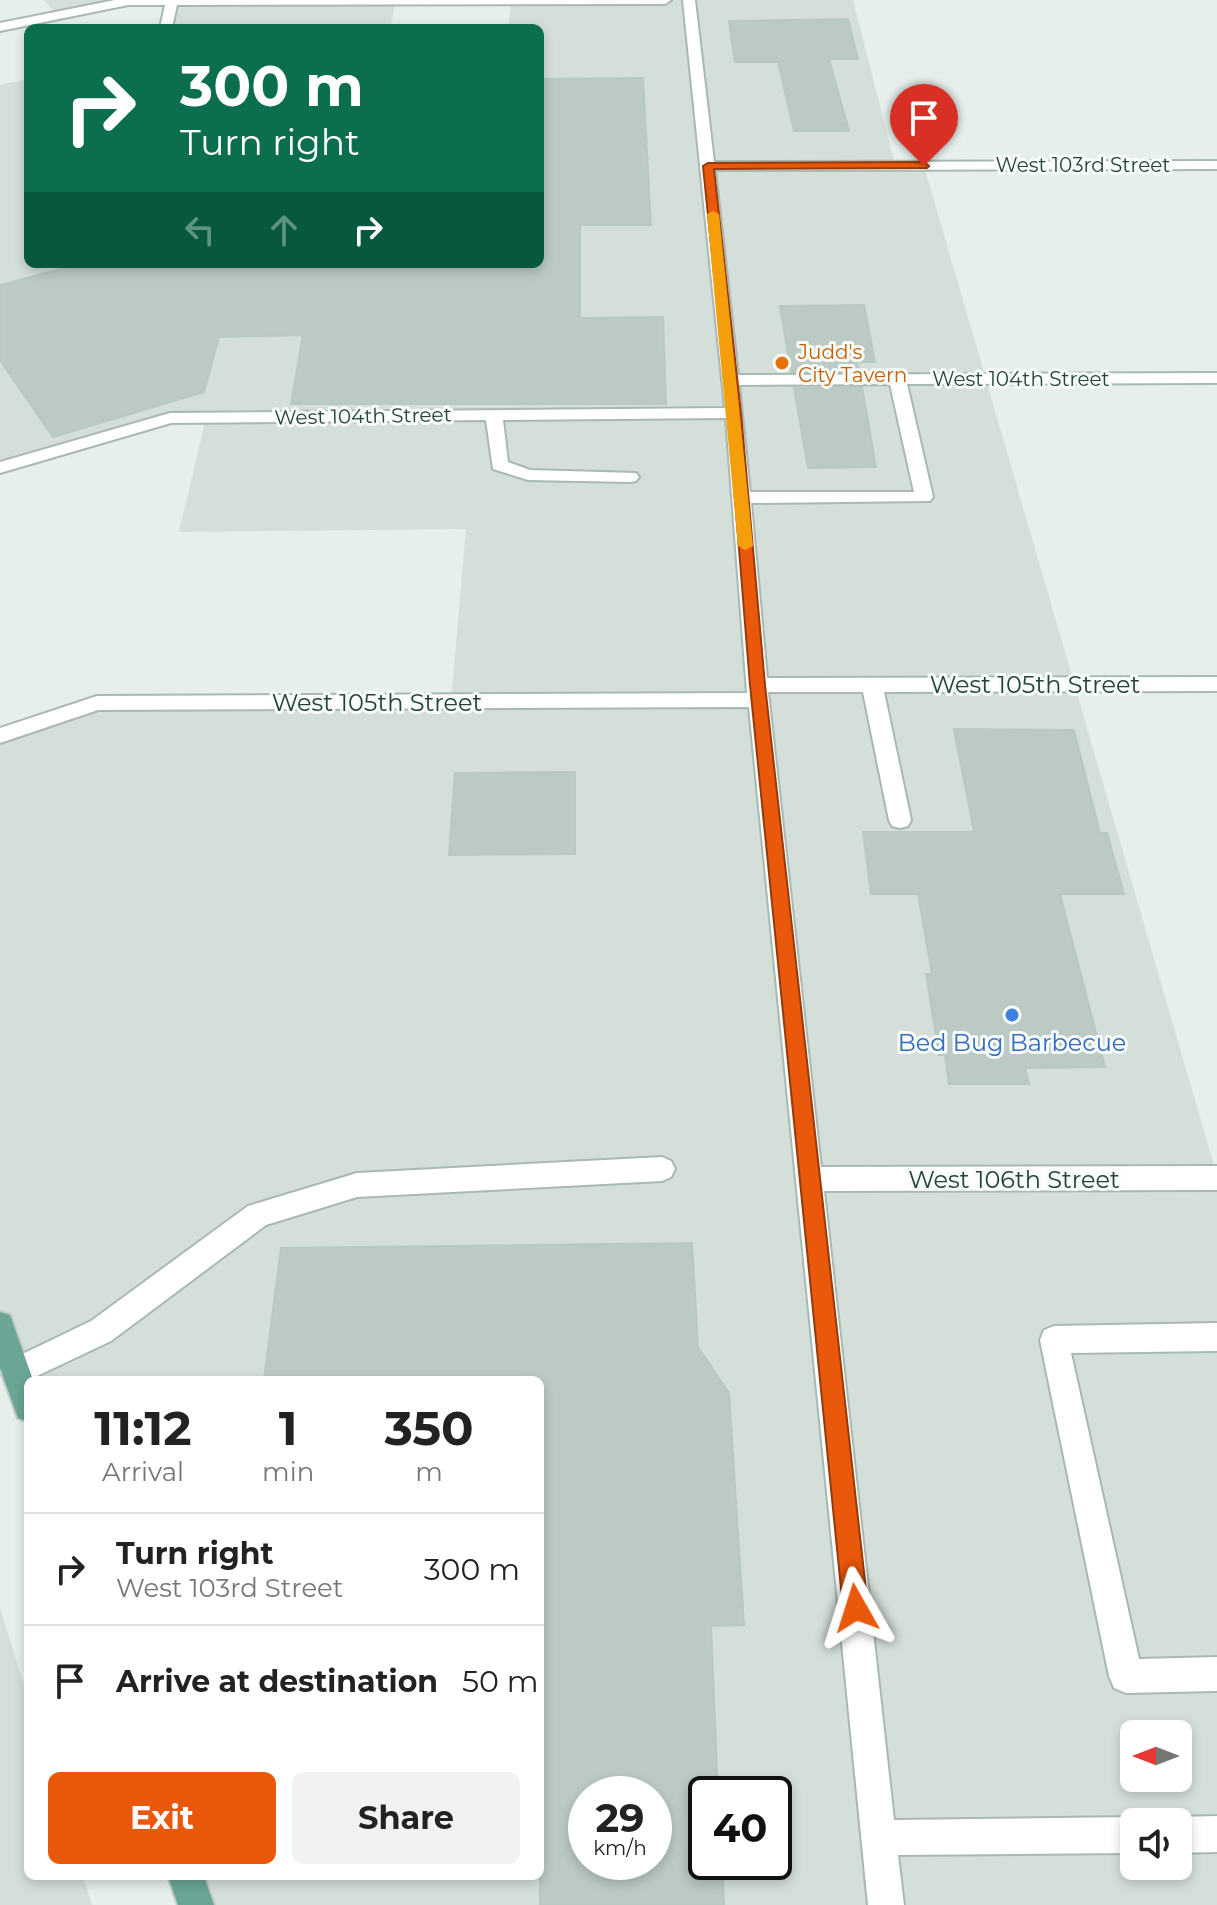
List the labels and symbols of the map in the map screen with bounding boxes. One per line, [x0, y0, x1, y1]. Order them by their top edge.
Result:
pin [890, 84, 958, 166]
street label: West 103rd Street [996, 153, 1170, 177]
place label: Judd's City Tavern [797, 340, 907, 387]
marker: Judd's City Tavern [773, 354, 791, 372]
street label: West 104th Street [932, 367, 1110, 391]
street label: West 104th Street [274, 402, 452, 430]
street label: West 105th Street [930, 670, 1141, 699]
street label: West 105th Street [272, 688, 483, 717]
marker: Bed Bug Barbecue [1003, 1006, 1021, 1024]
place label: Bed Bug Barbecue [898, 1028, 1126, 1057]
street label: West 106th Street [908, 1165, 1120, 1194]
position arrow [814, 1566, 898, 1650]
north arrow [1120, 1720, 1192, 1792]
speed limit sign: 40 [688, 1776, 792, 1880]

